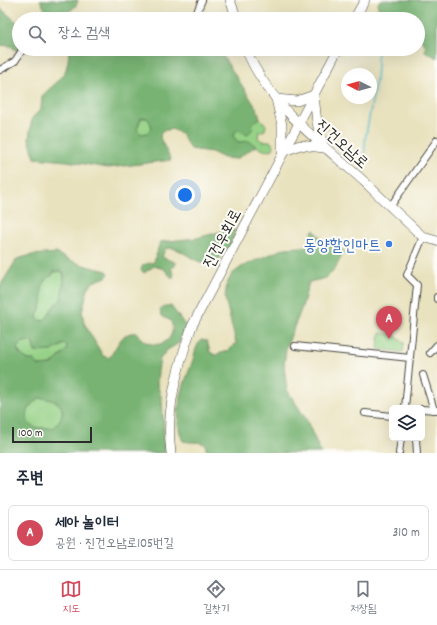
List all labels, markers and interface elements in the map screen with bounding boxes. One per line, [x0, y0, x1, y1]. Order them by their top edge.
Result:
search box [12, 12, 425, 56]
icon: search [26, 23, 48, 45]
text: 장소 검색 [58, 23, 110, 45]
north arrow [341, 68, 377, 104]
street label: 진건오남로 [310, 115, 373, 175]
your location [175, 185, 195, 205]
street label: 진건우회로 [198, 205, 248, 273]
place label: 동양할인마트 [304, 235, 381, 258]
marker: 동양할인마트 [384, 239, 394, 249]
pin: A [376, 306, 402, 339]
map controls [389, 405, 425, 441]
button: layers [389, 405, 425, 441]
scale bar [12, 425, 92, 444]
text: 100 m [18, 426, 42, 442]
text: 주변 [16, 468, 43, 492]
text: 세아 놀이터 [55, 513, 119, 535]
text: A [26, 524, 34, 543]
text: 310 m [392, 524, 420, 543]
text: 공원 · 진건오남로105번길 [55, 535, 174, 554]
tab: 지도 [60, 578, 82, 618]
tab: 길찾기 [203, 578, 230, 618]
tab: 저장됨 [350, 578, 377, 618]

